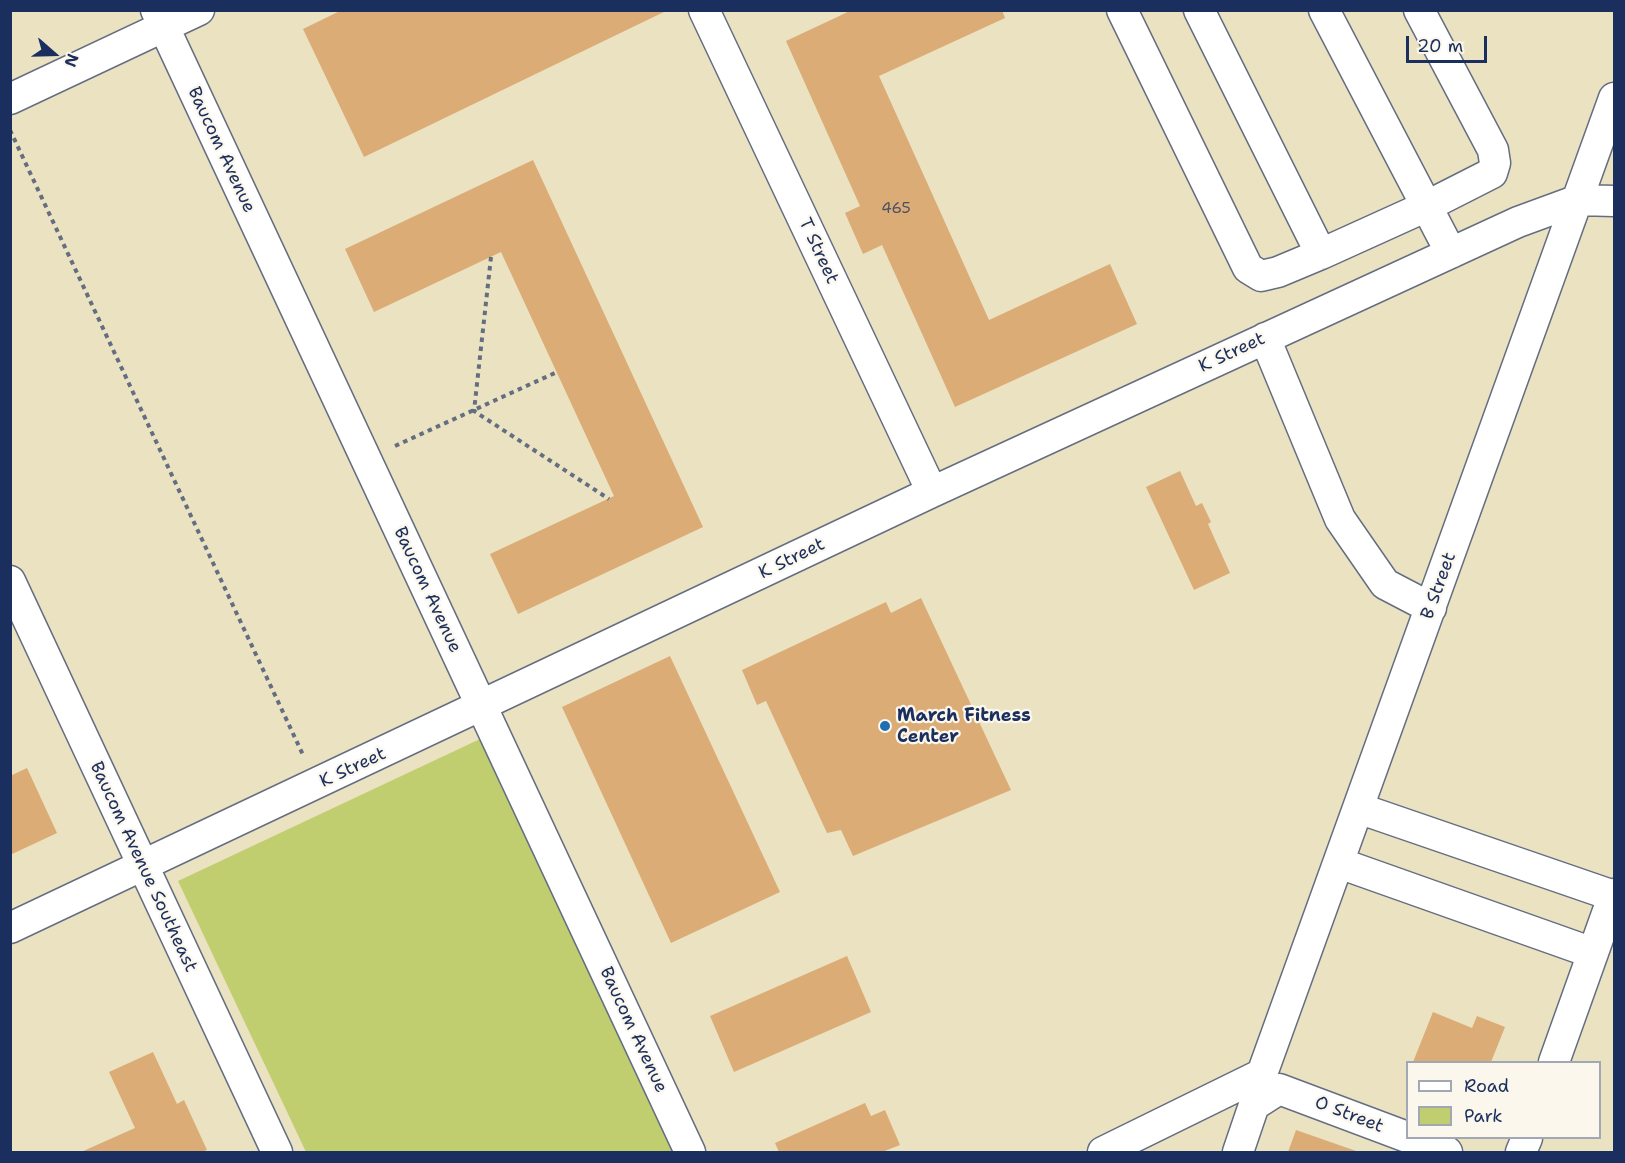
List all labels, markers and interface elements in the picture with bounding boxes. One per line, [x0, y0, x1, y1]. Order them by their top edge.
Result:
north arrow [24, 24, 84, 84]
scale bar [1409, 24, 1490, 62]
text: 20 m [1417, 34, 1463, 58]
text: N [59, 51, 83, 70]
street label: Baucom Avenue [182, 84, 260, 216]
house number: 465 [881, 200, 911, 218]
street label: T Street [793, 215, 843, 287]
street label: K Street [1195, 328, 1269, 378]
street label: Baucom Avenue [388, 524, 466, 656]
street label: K Street [756, 534, 828, 584]
street label: B Street [1417, 550, 1461, 622]
place label: March Fitness Center [897, 705, 1031, 748]
marker: March Fitness Center [878, 719, 892, 733]
street label: K Street [316, 743, 390, 793]
street label: Baucom Avenue Southeast [85, 758, 201, 976]
street label: Baucom Avenue [594, 964, 672, 1096]
legend [1406, 1061, 1601, 1139]
text: Road [1464, 1074, 1509, 1098]
street label: O Street [1312, 1092, 1386, 1138]
text: Park [1464, 1104, 1503, 1128]

